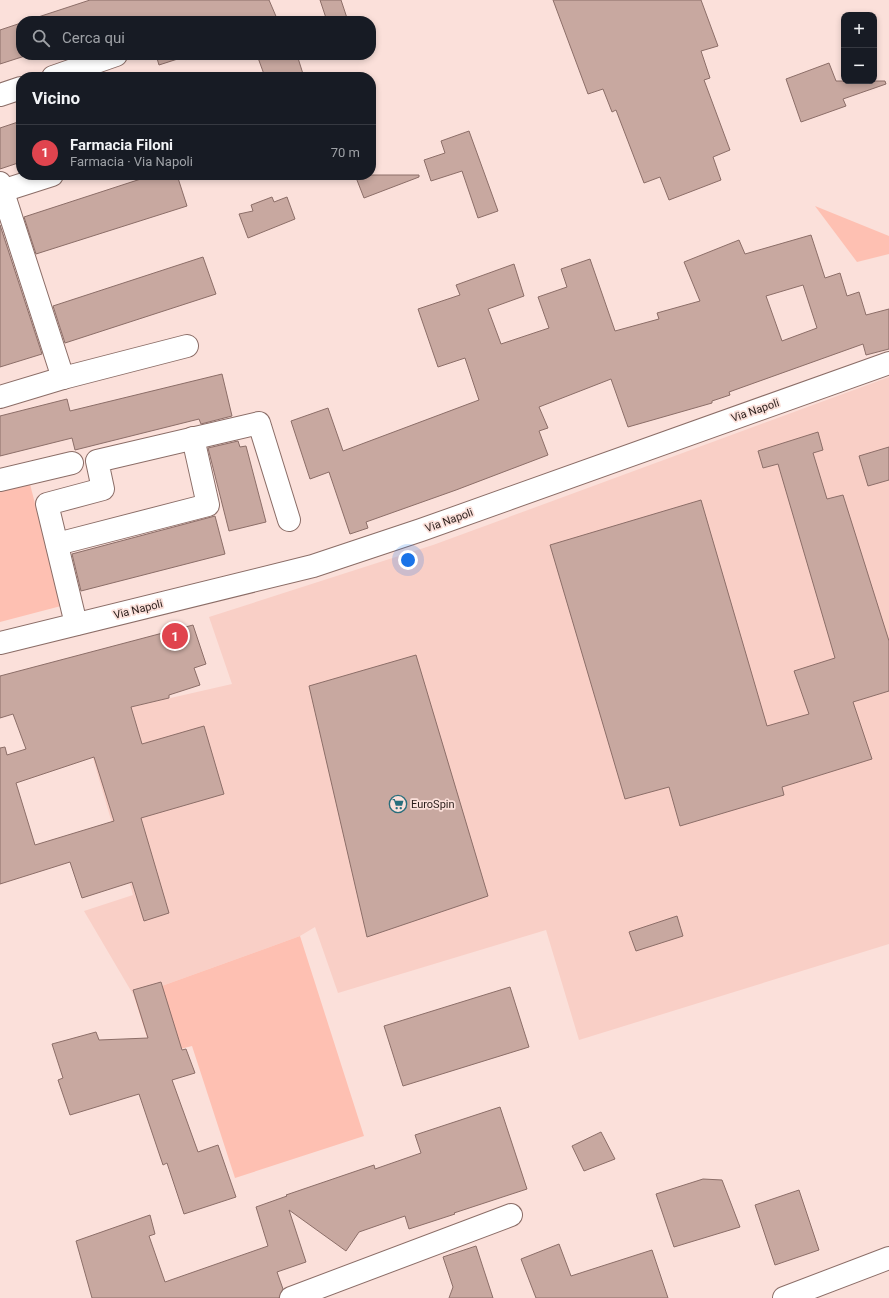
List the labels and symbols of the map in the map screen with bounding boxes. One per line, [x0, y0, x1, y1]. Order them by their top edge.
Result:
street label: Via Napoli [729, 396, 781, 425]
street label: Via Napoli [423, 506, 475, 535]
your location [398, 550, 418, 570]
street label: Via Napoli [112, 597, 164, 622]
pin: 1 [162, 621, 188, 651]
supermarket icon: EuroSpin [388, 794, 408, 814]
place label: EuroSpin [411, 798, 455, 811]

